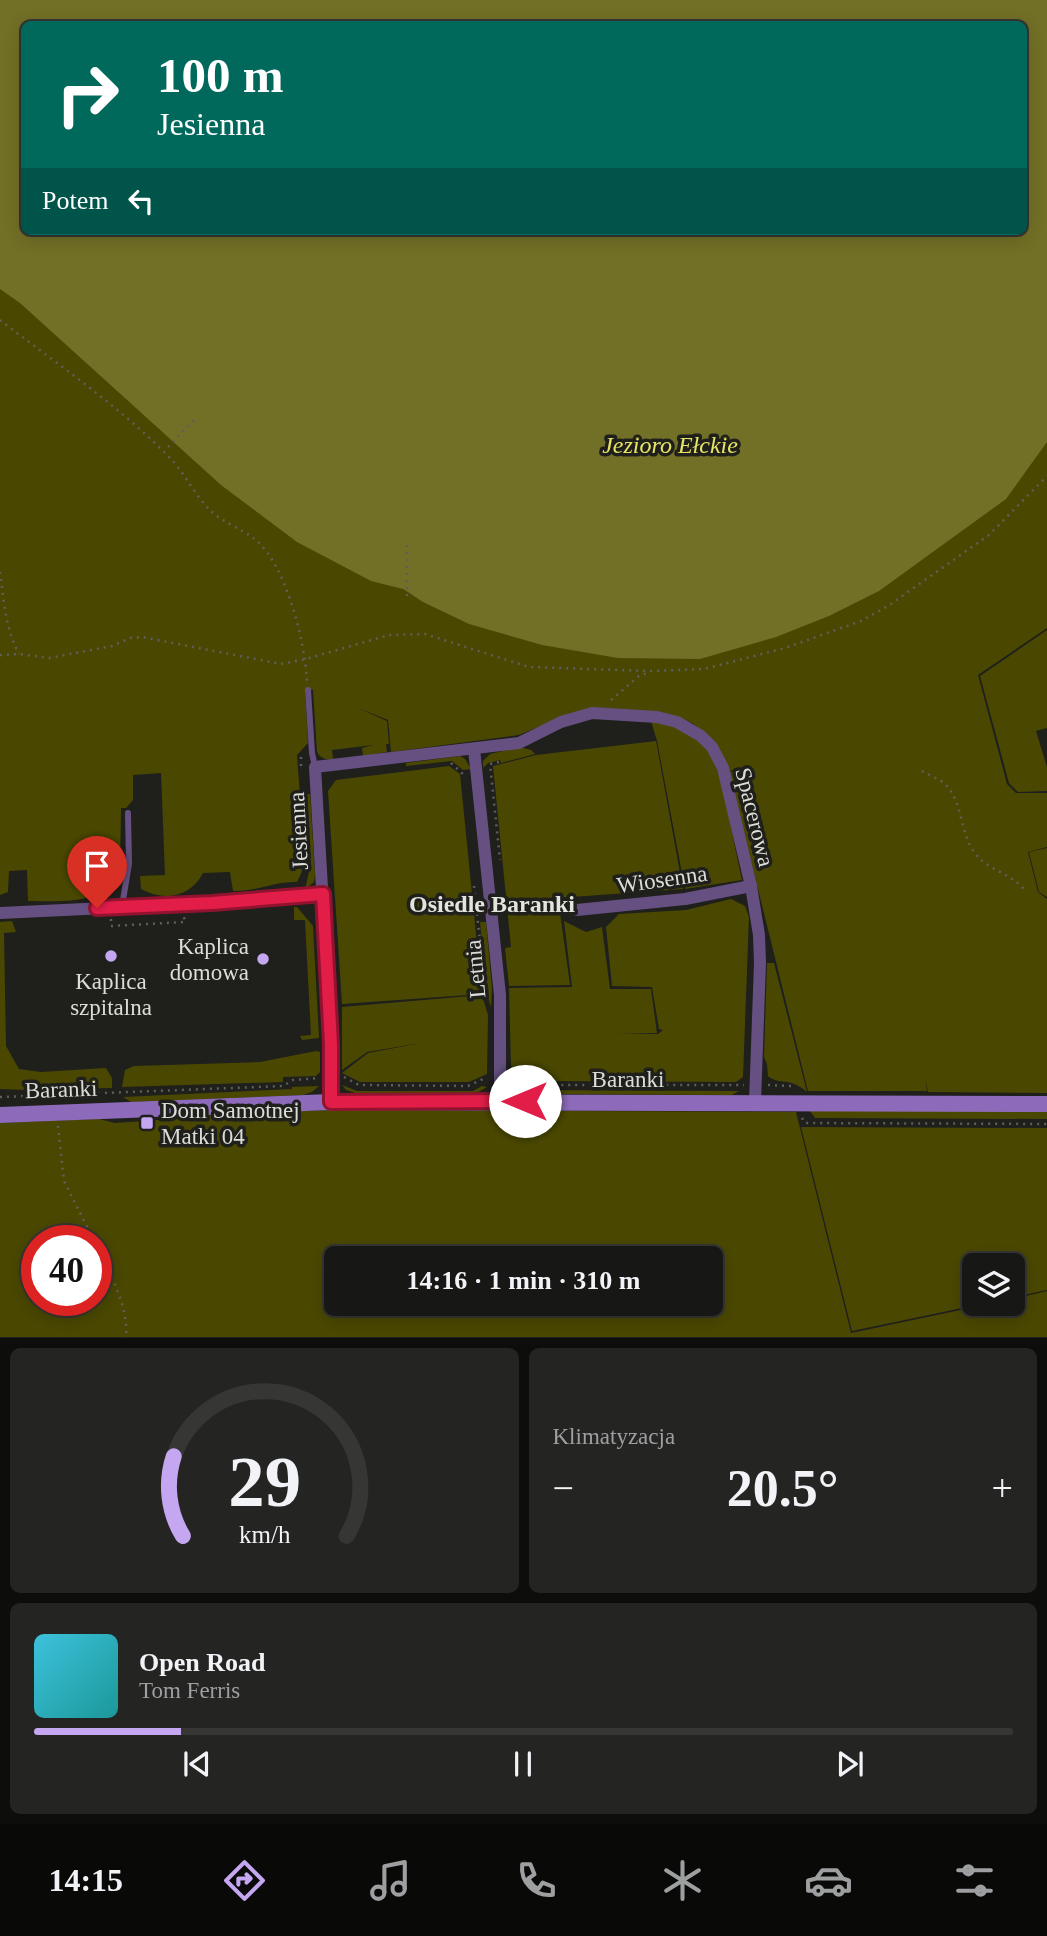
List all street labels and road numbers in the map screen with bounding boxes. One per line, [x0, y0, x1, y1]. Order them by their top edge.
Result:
street label: Spacerowa [730, 765, 779, 869]
street label: Jesienna [284, 791, 313, 871]
street label: Wiosenna [615, 861, 709, 898]
street label: Letnia [460, 939, 491, 999]
street label: Baranki [592, 1067, 664, 1092]
street label: Baranki [24, 1076, 98, 1103]

